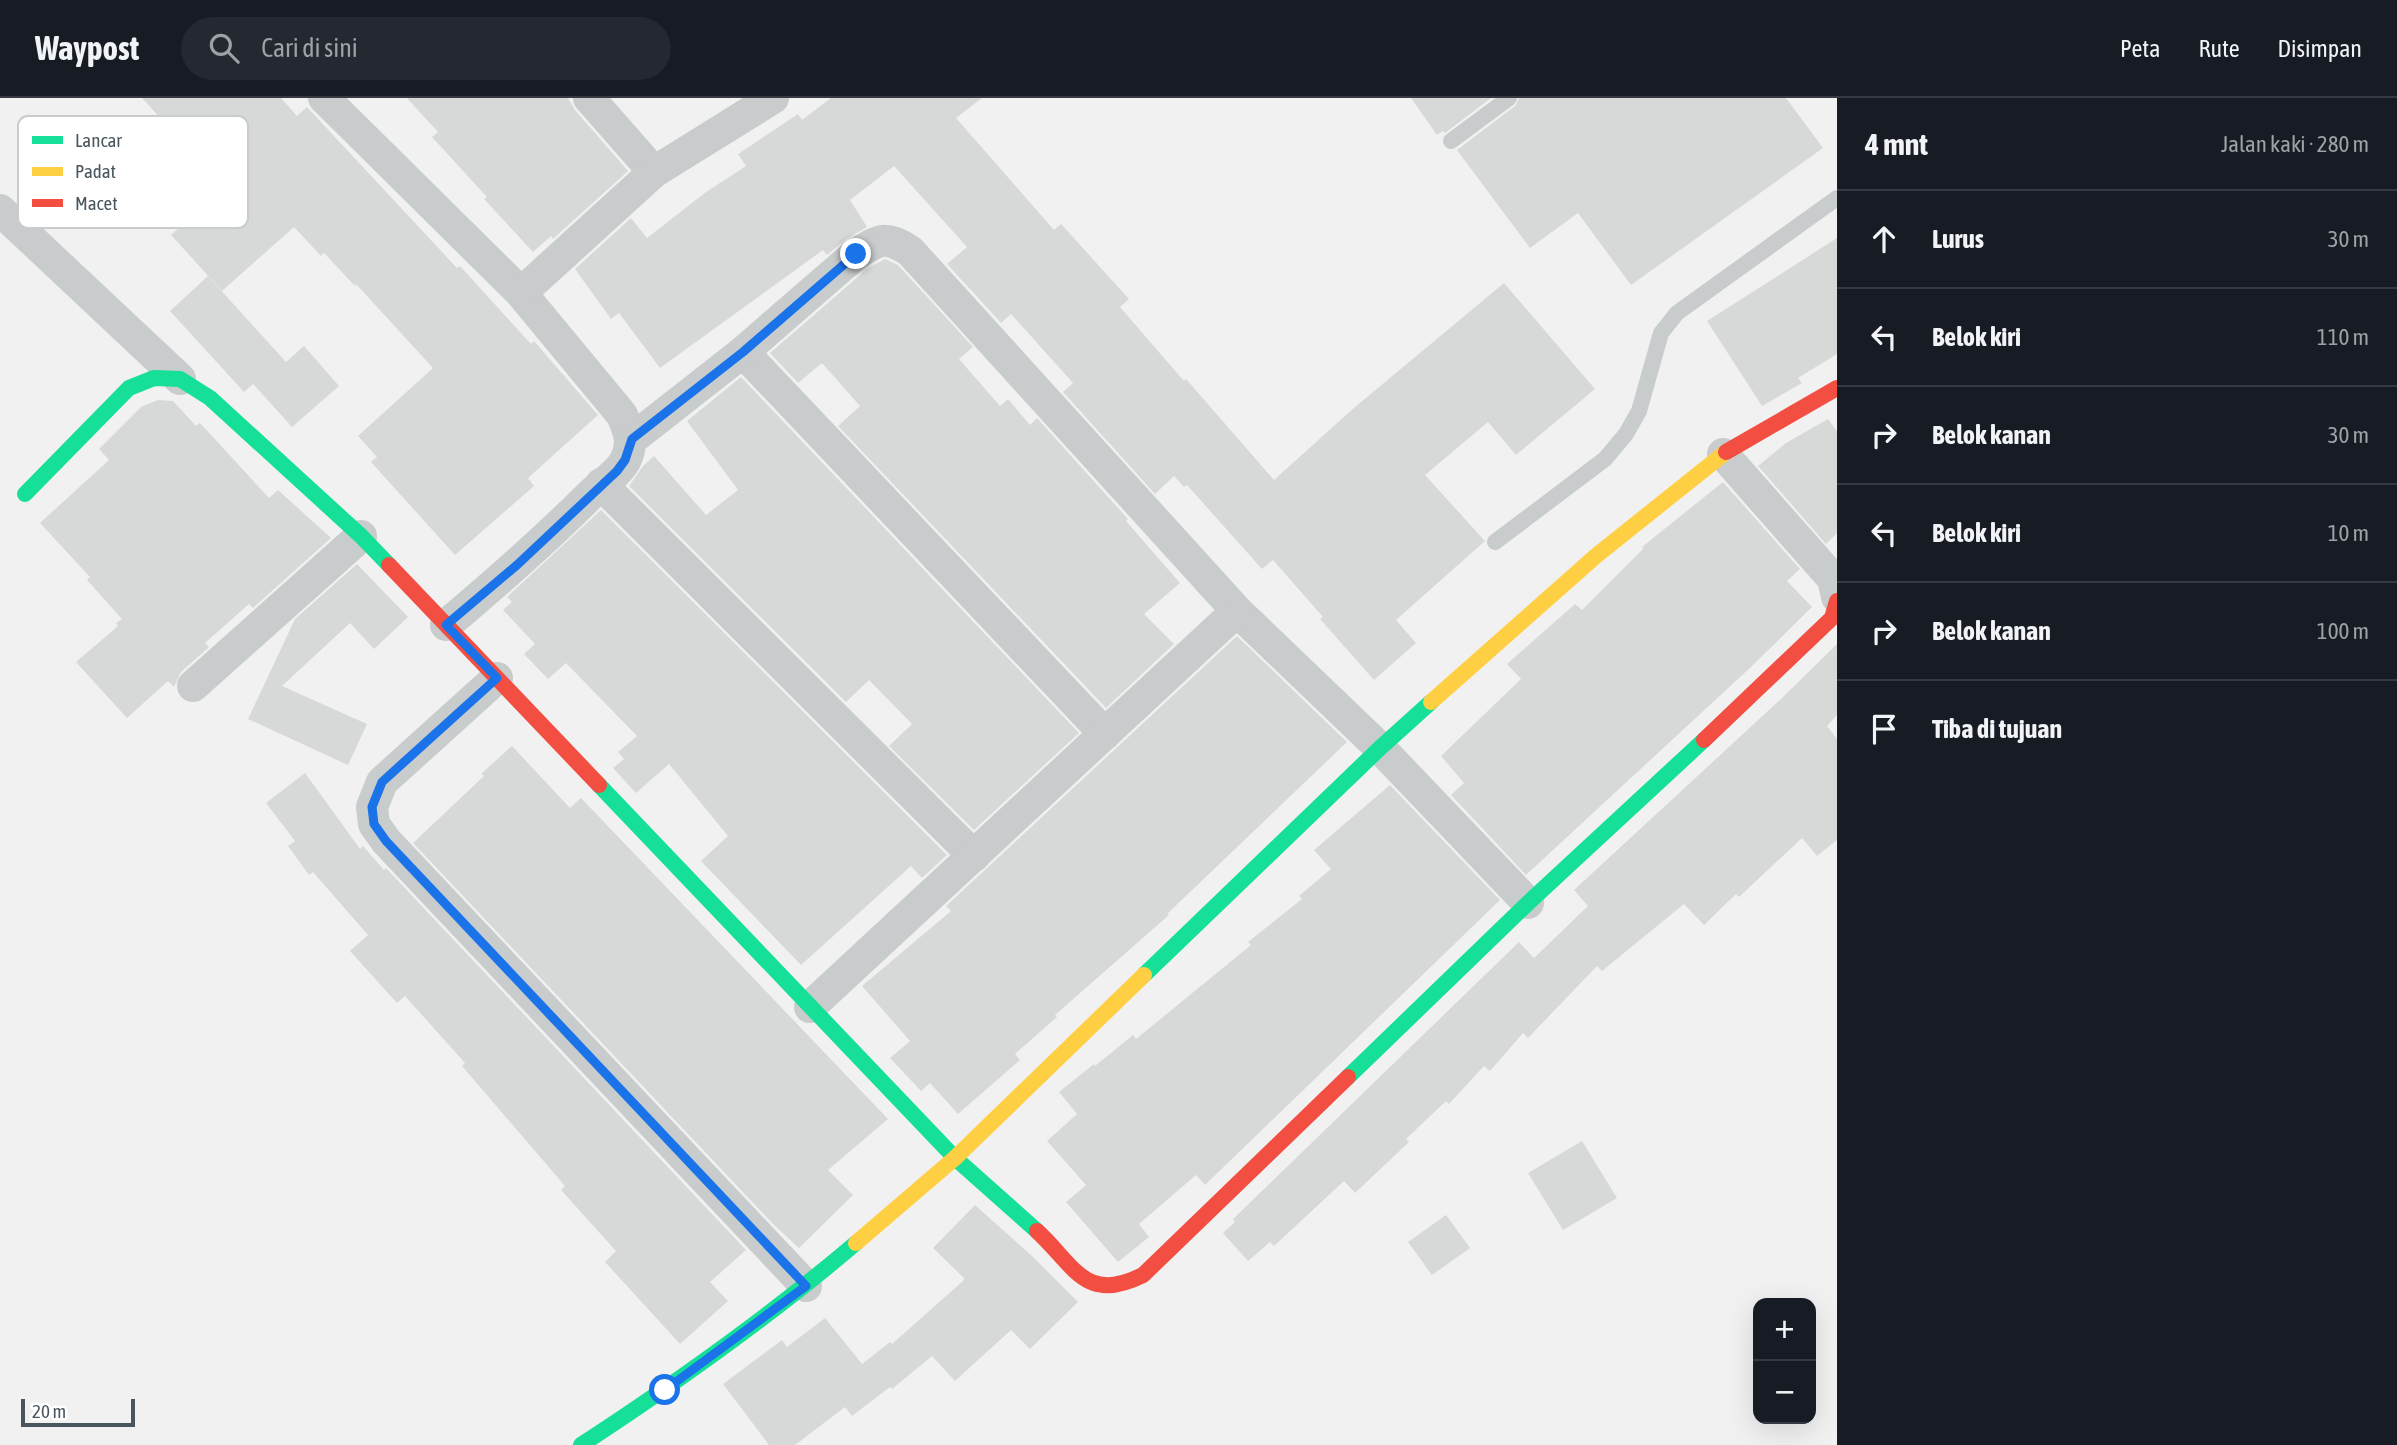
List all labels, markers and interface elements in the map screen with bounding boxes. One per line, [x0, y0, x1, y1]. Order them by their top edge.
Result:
search box [181, 17, 671, 80]
text: Waypost [35, 29, 139, 67]
icon: search [205, 29, 243, 67]
text: Cari di sini [261, 33, 358, 63]
text: Peta [2120, 35, 2160, 62]
text: Rute [2198, 35, 2240, 62]
text: Disimpan [2278, 35, 2362, 62]
legend [18, 116, 248, 228]
text: 4 mnt [1865, 127, 1928, 161]
text: Lancar [75, 129, 122, 151]
text: Jalan kaki · 280 m [2221, 131, 2369, 157]
text: Padat [75, 160, 116, 182]
text: Macet [75, 192, 118, 214]
icon: ahead [1865, 220, 1903, 258]
text: Lurus [1932, 224, 1984, 254]
text: 30 m [2328, 226, 2369, 252]
route end [840, 238, 871, 269]
icon: left [1865, 318, 1903, 356]
text: Belok kiri [1932, 322, 2021, 352]
text: 110 m [2317, 324, 2369, 350]
icon: right [1865, 416, 1903, 454]
text: Belok kanan [1932, 420, 2051, 450]
text: 30 m [2328, 422, 2369, 448]
icon: left [1865, 514, 1903, 552]
text: Belok kiri [1932, 518, 2021, 548]
text: 10 m [2328, 520, 2369, 546]
icon: right [1865, 612, 1903, 650]
text: Belok kanan [1932, 616, 2051, 646]
text: 100 m [2317, 618, 2369, 644]
icon: arrive [1865, 710, 1903, 748]
text: Tiba di tujuan [1932, 714, 2062, 744]
map controls [1753, 1298, 1816, 1424]
button: + [1753, 1298, 1816, 1361]
button: − [1753, 1361, 1816, 1424]
route start [649, 1374, 680, 1405]
scale bar [21, 1396, 135, 1428]
text: 20 m [32, 1400, 66, 1422]

